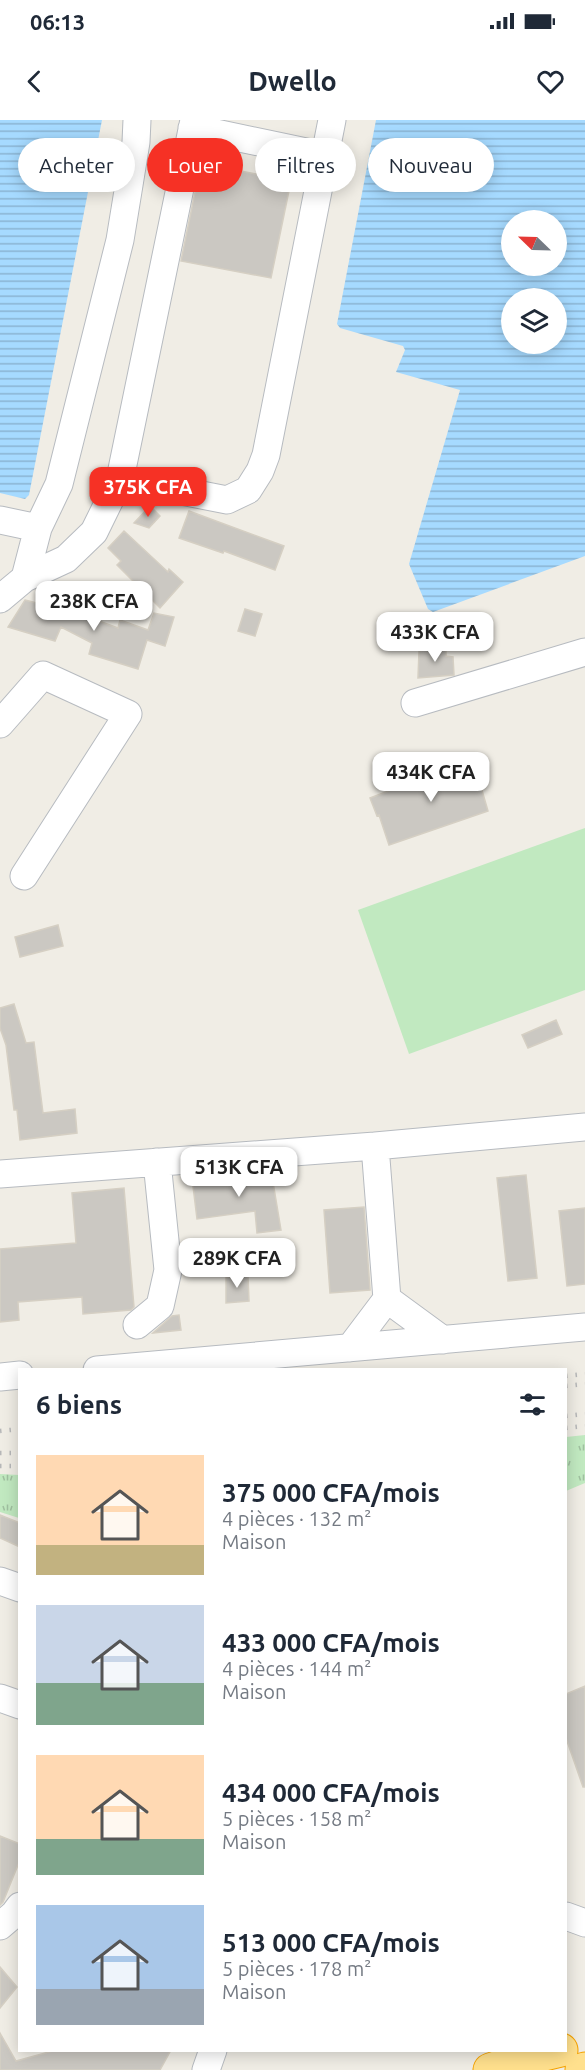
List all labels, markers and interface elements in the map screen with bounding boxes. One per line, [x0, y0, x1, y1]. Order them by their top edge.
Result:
text: 06:13 [30, 9, 85, 34]
icon: back [18, 65, 51, 98]
icon: heart [534, 65, 567, 98]
text: Dwello [248, 66, 337, 96]
chip: Acheter [18, 138, 135, 192]
chip: Louer [147, 138, 243, 192]
chip: Filtres [255, 138, 356, 192]
chip: Nouveau [368, 138, 494, 192]
north arrow [501, 210, 567, 276]
map controls [501, 210, 567, 354]
button: layers [501, 288, 567, 354]
pin: 375K CFA [86, 467, 210, 518]
text: 375K CFA [103, 475, 193, 498]
pin: 238K CFA [32, 581, 156, 632]
text: 238K CFA [49, 589, 139, 612]
pin: 433K CFA [373, 612, 497, 663]
text: 433K CFA [390, 620, 480, 643]
pin: 434K CFA [369, 752, 493, 803]
text: 434K CFA [386, 760, 476, 783]
pin: 513K CFA [177, 1147, 301, 1198]
text: 513K CFA [194, 1155, 284, 1178]
pin: 289K CFA [175, 1238, 299, 1289]
text: 289K CFA [192, 1246, 282, 1269]
icon: filters [516, 1388, 549, 1421]
text: 6 biens [36, 1390, 122, 1419]
text: 375 000 CFA/mois [222, 1478, 440, 1507]
icon: home [84, 1479, 156, 1551]
text: 4 pièces · 132 m² [222, 1507, 371, 1530]
text: Maison [222, 1530, 286, 1553]
text: 433 000 CFA/mois [222, 1628, 440, 1657]
icon: home [84, 1629, 156, 1701]
text: 4 pièces · 144 m² [222, 1657, 371, 1680]
text: Maison [222, 1680, 286, 1703]
text: 434 000 CFA/mois [222, 1778, 440, 1807]
icon: home [84, 1779, 156, 1851]
text: 5 pièces · 158 m² [222, 1807, 371, 1830]
text: Maison [222, 1830, 286, 1853]
text: 513 000 CFA/mois [222, 1928, 440, 1957]
icon: home [84, 1929, 156, 2001]
text: 5 pièces · 178 m² [222, 1957, 371, 1980]
text: Maison [222, 1980, 286, 2003]

